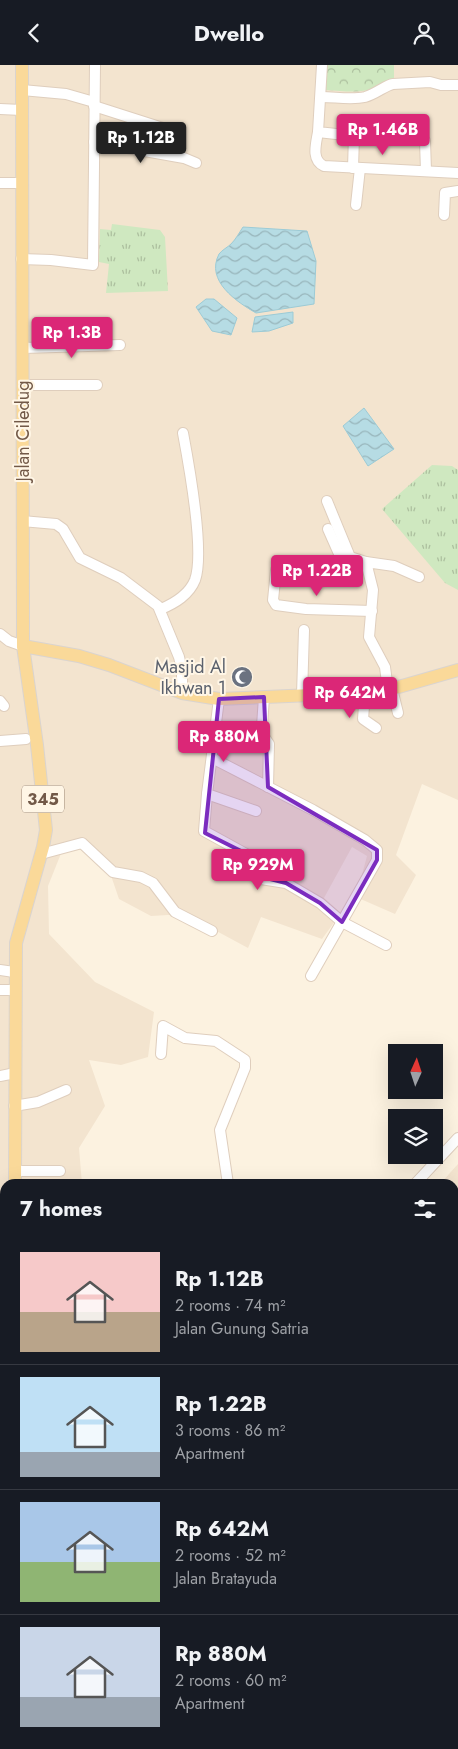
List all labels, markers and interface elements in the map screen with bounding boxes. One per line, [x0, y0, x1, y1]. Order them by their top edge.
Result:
text: Dwello [194, 17, 264, 49]
icon: back [20, 19, 48, 47]
icon: person [410, 19, 438, 47]
pin: Rp 1.46B [331, 113, 435, 156]
text: Rp 1.46B [348, 118, 418, 141]
pin: Rp 1.12B [89, 121, 193, 164]
text: Rp 1.12B [107, 126, 175, 149]
pin: Rp 1.3B [26, 317, 118, 359]
text: Rp 1.3B [43, 321, 101, 344]
street label: Jalan Ciledug [10, 380, 36, 484]
pin: Rp 1.22B [265, 555, 369, 597]
text: Rp 1.22B [282, 559, 352, 582]
place label: Masjid Al Ikhwan 1 [155, 654, 226, 701]
mosque icon: Masjid Al Ikhwan 1 [230, 665, 254, 689]
pin: Rp 642M [304, 677, 396, 719]
text: Rp 642M [314, 681, 386, 704]
pin: Rp 880M [178, 721, 270, 763]
text: Rp 880M [189, 725, 259, 748]
road number: 345 [22, 786, 64, 813]
pin: Rp 929M [212, 849, 304, 891]
text: Rp 929M [222, 853, 294, 876]
north arrow [388, 1044, 442, 1099]
map controls [388, 1044, 443, 1164]
button: layers [388, 1109, 443, 1164]
text: 7 homes [20, 1194, 102, 1224]
icon: filters [411, 1195, 439, 1223]
text: Rp 1.12B [175, 1264, 264, 1294]
icon: home [60, 1272, 120, 1332]
text: 2 rooms · 74 m² [175, 1294, 286, 1317]
text: Jalan Gunung Satria [175, 1317, 309, 1340]
text: Rp 1.22B [175, 1389, 267, 1419]
icon: home [60, 1397, 120, 1457]
text: 3 rooms · 86 m² [175, 1419, 285, 1442]
text: Apartment [175, 1442, 245, 1465]
text: Rp 642M [175, 1514, 269, 1544]
icon: home [60, 1522, 120, 1582]
text: 2 rooms · 52 m² [175, 1544, 286, 1567]
text: Jalan Bratayuda [175, 1567, 277, 1590]
text: Rp 880M [175, 1639, 267, 1669]
icon: home [60, 1647, 120, 1707]
text: 2 rooms · 60 m² [175, 1669, 287, 1692]
text: Apartment [175, 1692, 245, 1715]

